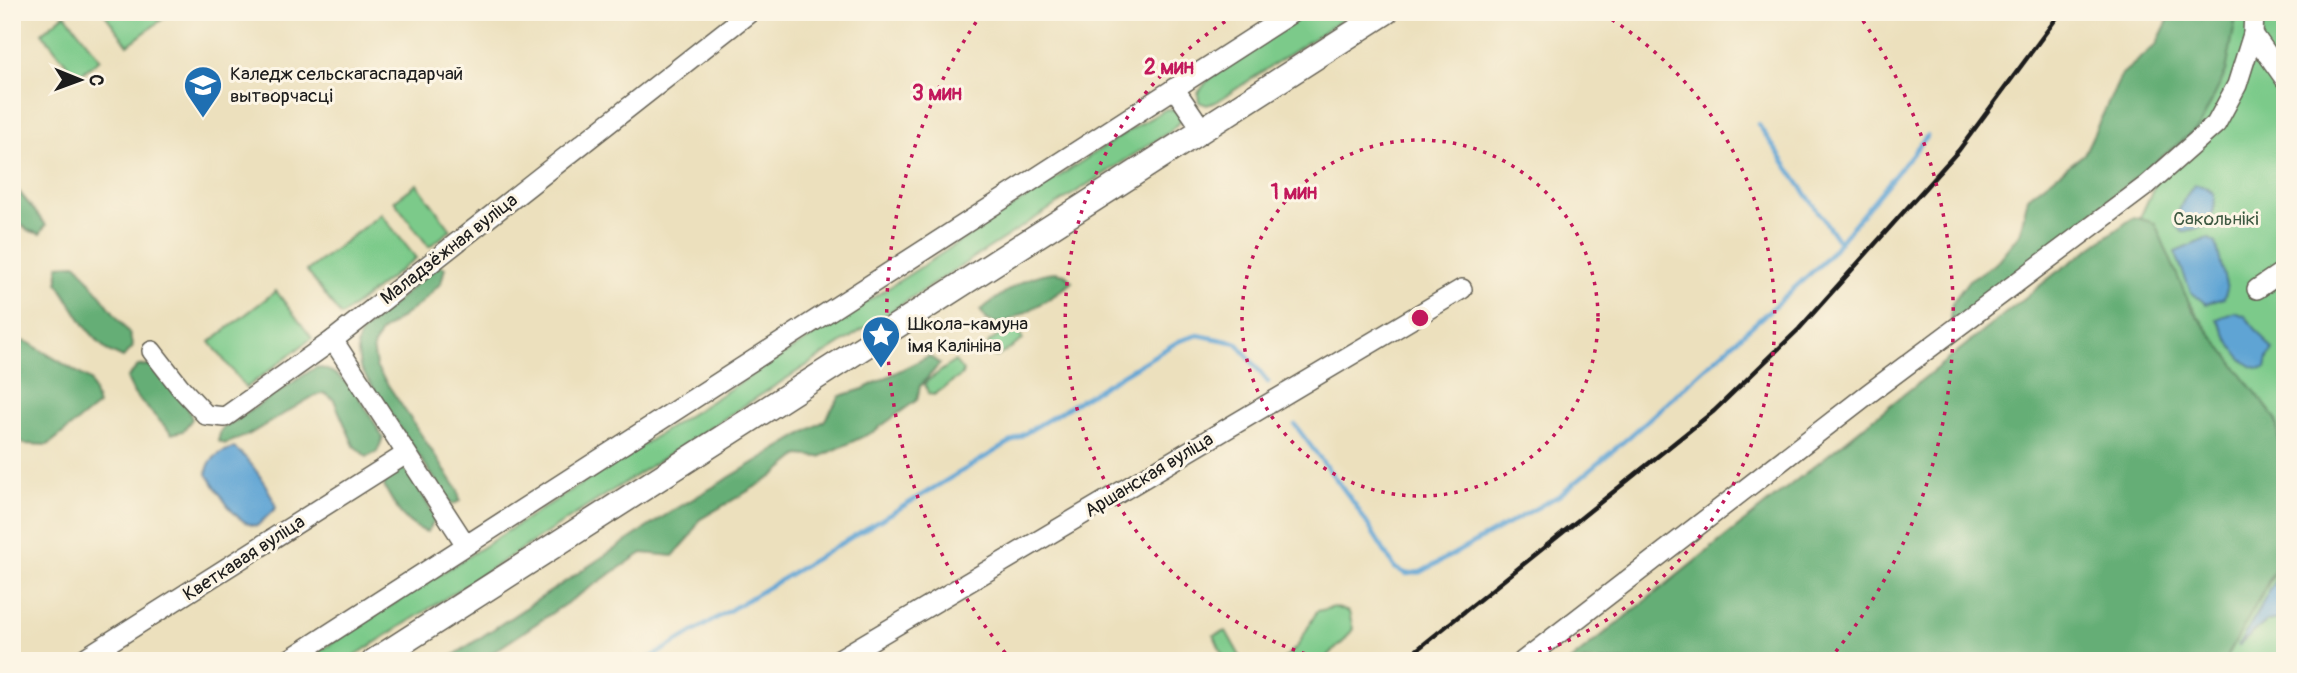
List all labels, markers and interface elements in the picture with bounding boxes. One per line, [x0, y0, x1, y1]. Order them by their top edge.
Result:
north arrow [46, 46, 116, 116]
text: 2 мин [1144, 54, 1194, 81]
place label: Каледж сельскагаспадарчай вытворчасці [230, 62, 463, 108]
school or university icon: Каледж сельскагаспадарчай вытворчасці [182, 64, 224, 119]
text: С [84, 74, 108, 87]
text: 3 мин [912, 80, 962, 107]
text: 1 мин [1271, 179, 1317, 206]
street label: Маладзёжная вуліца [376, 188, 522, 310]
park label: Сакольнікі [2173, 207, 2259, 231]
centre of rings [1408, 306, 1432, 330]
place label: Школа-камуна імя Калініна [908, 312, 1028, 358]
place icon: Школа-камуна імя Калініна [860, 314, 902, 369]
street label: Аршанская вуліца [1080, 427, 1218, 523]
street label: Кветкавая вуліца [178, 510, 310, 606]

